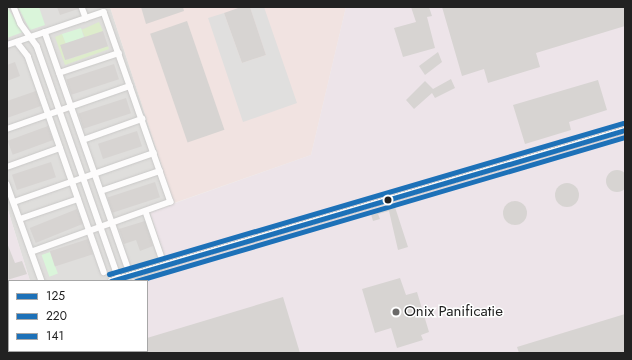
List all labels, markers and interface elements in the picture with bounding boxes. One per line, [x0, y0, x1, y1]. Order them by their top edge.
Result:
unlabelled marker [383, 195, 393, 205]
legend [8, 280, 148, 352]
text: 125 [46, 287, 65, 305]
place label: Onix Panificatie [404, 303, 503, 321]
text: 220 [46, 307, 67, 325]
marker: Onix Panificatie [391, 307, 401, 317]
text: 141 [46, 327, 64, 345]

